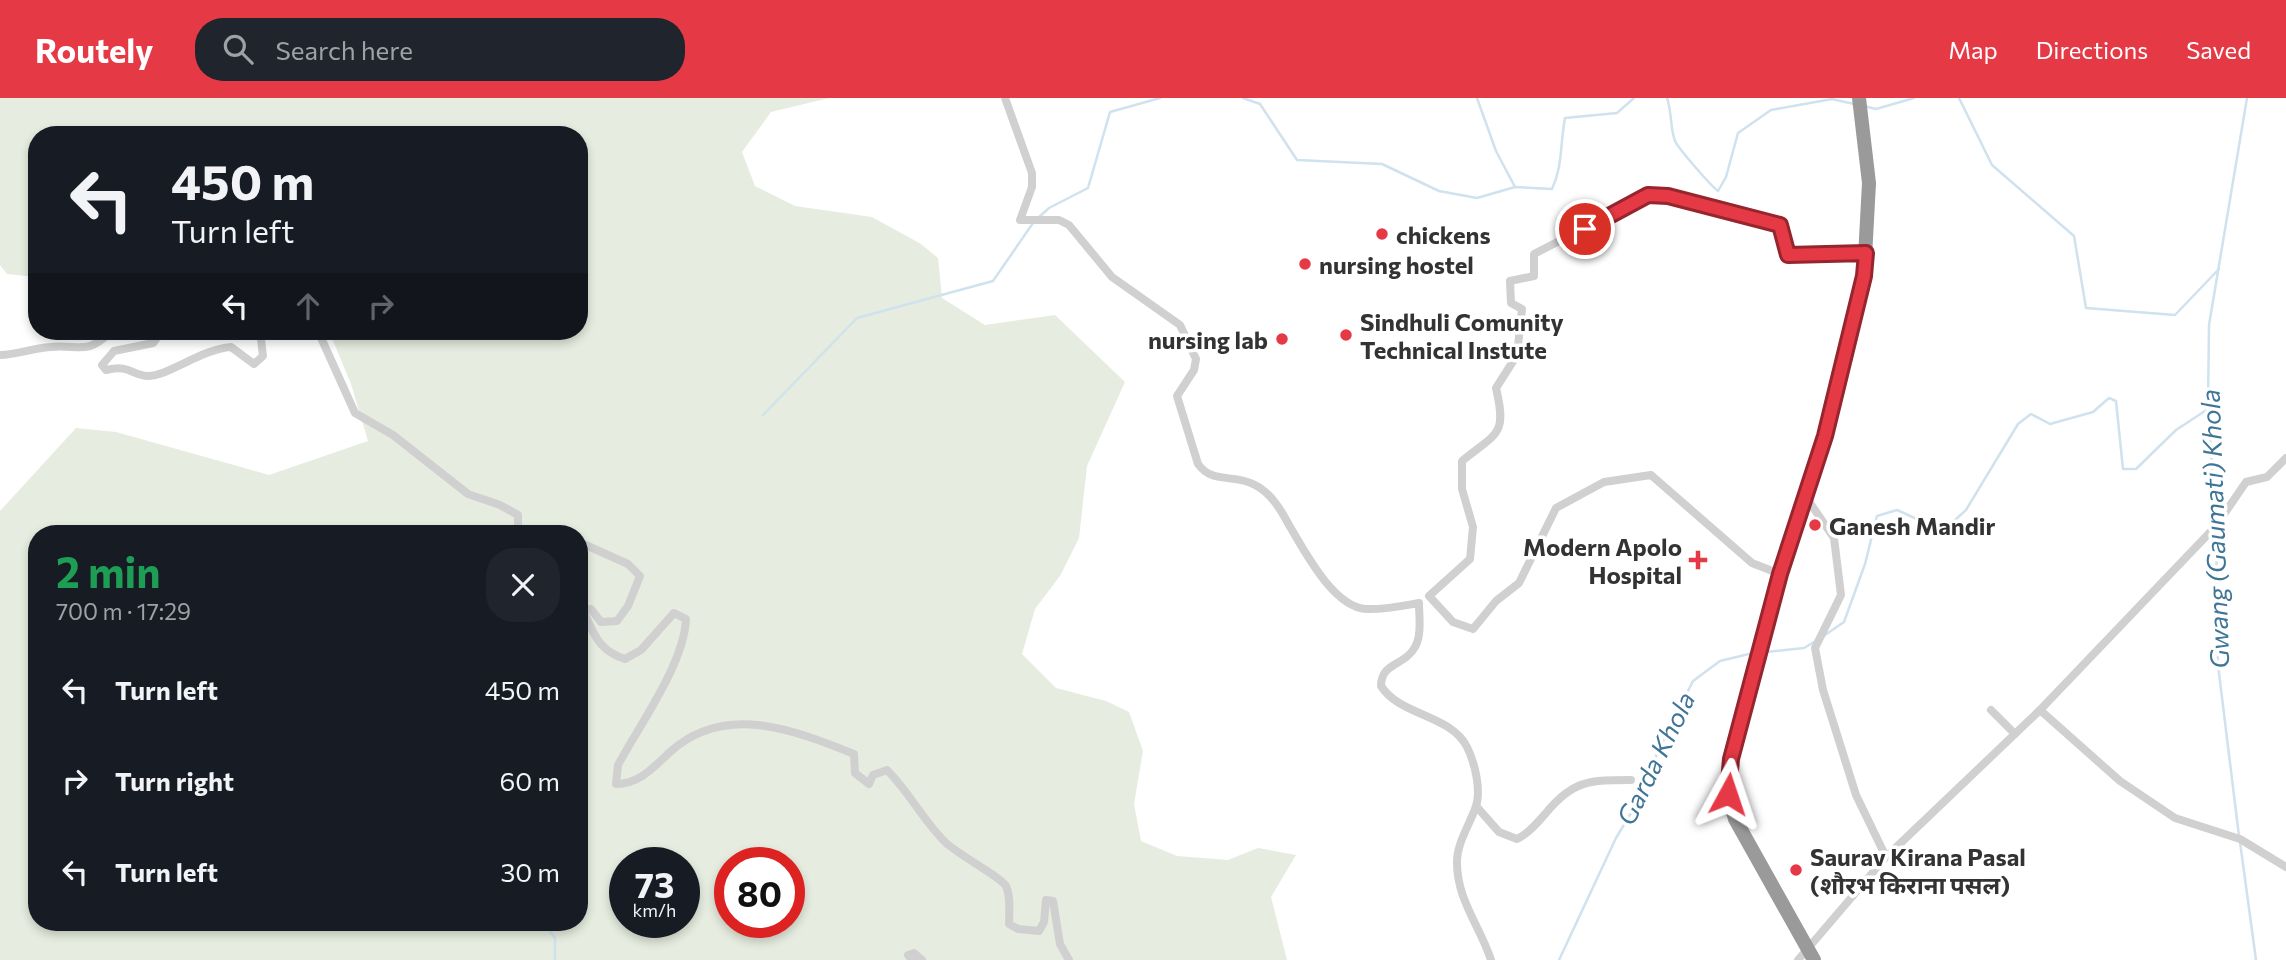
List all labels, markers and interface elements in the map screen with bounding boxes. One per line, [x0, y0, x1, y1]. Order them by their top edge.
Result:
search box [195, 18, 685, 81]
text: Routely [35, 29, 153, 70]
icon: search [219, 30, 257, 68]
text: Search here [275, 34, 413, 65]
text: Map [1948, 35, 1998, 64]
text: Directions [2036, 35, 2148, 64]
text: Saved [2186, 35, 2251, 64]
text: 450 m [171, 150, 314, 210]
icon: left [56, 154, 147, 245]
pin [1555, 199, 1615, 259]
text: Turn left [171, 210, 295, 250]
icon: arrive [1566, 210, 1604, 248]
place label: chickens [1396, 220, 1491, 249]
marker: chickens [1374, 226, 1390, 242]
place label: nursing hostel [1319, 250, 1474, 279]
marker: nursing hostel [1297, 256, 1313, 272]
icon: left [216, 287, 254, 325]
icon: ahead [289, 287, 327, 325]
icon: right [362, 287, 400, 325]
place label: Sindhuli Comunity Technical Instute [1360, 307, 1564, 364]
place label: nursing lab [1148, 325, 1268, 354]
marker: Sindhuli Comunity Technical Instute [1338, 327, 1354, 343]
marker: nursing lab [1274, 331, 1290, 347]
water label: Gwang (Gaumati) Khola [2194, 389, 2234, 669]
place label: Ganesh Mandir [1829, 511, 1995, 540]
marker: Ganesh Mandir [1807, 517, 1823, 533]
place label: Modern Apolo Hospital [1523, 532, 1682, 589]
text: 2 min [56, 545, 161, 597]
button: close [486, 548, 560, 622]
marker: Modern Apolo Hospital [1688, 550, 1708, 570]
text: 700 m · 17:29 [56, 597, 191, 625]
icon: left [56, 671, 94, 709]
text: Turn left [115, 674, 218, 705]
text: 450 m [485, 674, 560, 705]
water label: Garda Khola [1609, 686, 1701, 830]
position arrow [1691, 757, 1765, 831]
icon: right [56, 762, 94, 800]
text: Turn right [115, 765, 234, 796]
text: 60 m [500, 765, 560, 796]
place label: Saurav Kirana Pasal (शौरभ किराना पसल) [1810, 842, 2026, 899]
speed limit sign: 80 [714, 847, 805, 938]
icon: left [56, 853, 94, 891]
text: Turn left [115, 856, 218, 887]
text: 30 m [501, 856, 560, 887]
text: 73 [635, 862, 674, 905]
marker: Saurav Kirana Pasal (शौरभ किराना पसल) [1788, 862, 1804, 878]
text: km/h [633, 899, 676, 921]

